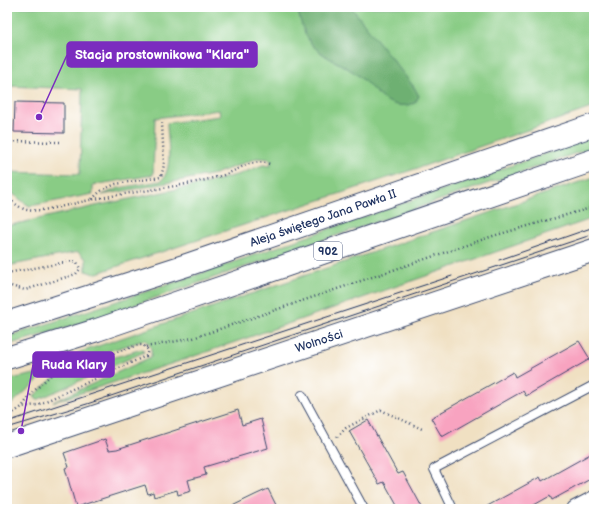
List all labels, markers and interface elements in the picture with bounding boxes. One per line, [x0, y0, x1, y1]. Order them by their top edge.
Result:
callout: Stacja prostownikowa "Klara" [67, 42, 257, 67]
text: Stacja prostownikowa "Klara" [75, 47, 249, 63]
street label: Aleja świętego Jana Pawła II [248, 186, 399, 251]
road number: 902 [314, 242, 342, 260]
street label: Wolności [293, 327, 345, 356]
callout: Ruda Klary [33, 352, 114, 377]
text: Ruda Klary [41, 357, 107, 373]

